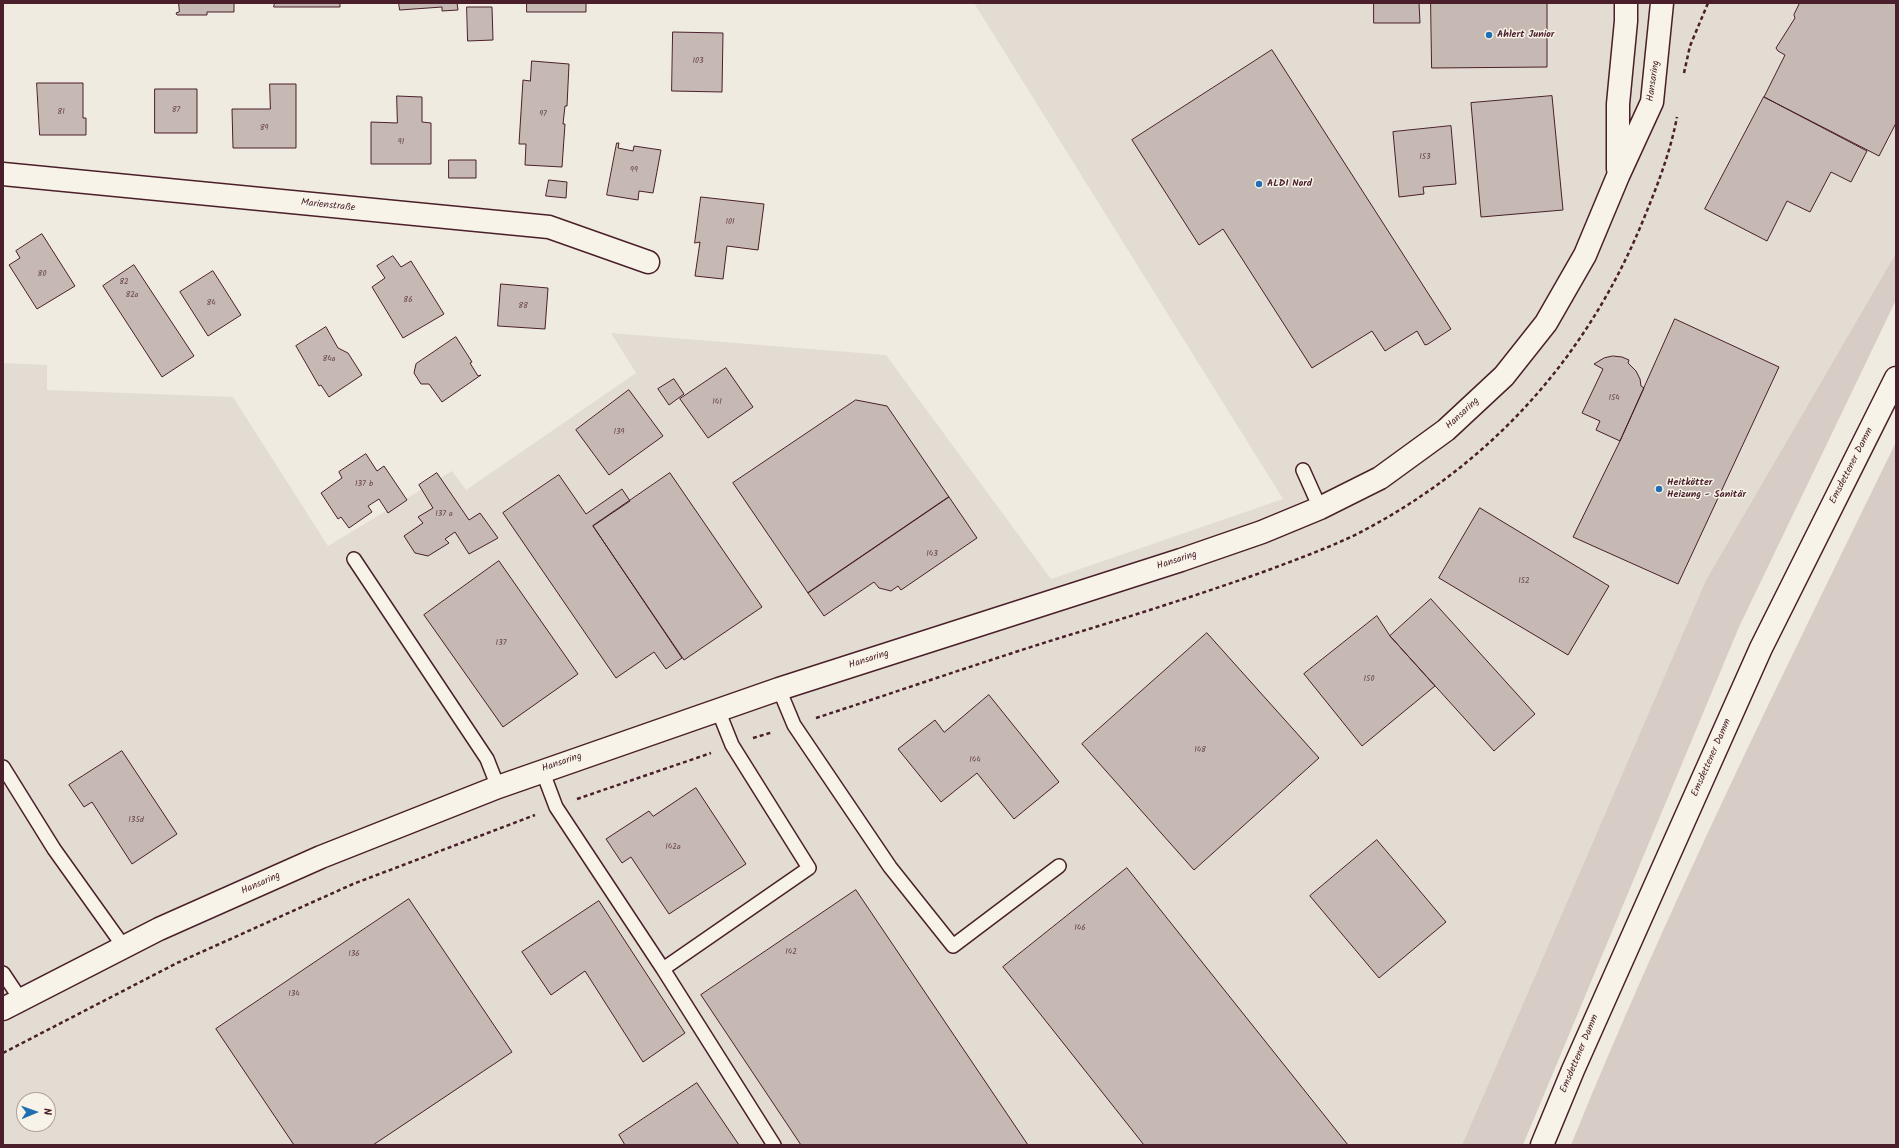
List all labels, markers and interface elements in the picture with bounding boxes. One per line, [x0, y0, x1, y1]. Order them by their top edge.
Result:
place label: Ahlert Junior [1497, 29, 1554, 41]
marker: Ahlert Junior [1484, 30, 1494, 40]
house number: 103 [692, 57, 704, 67]
street label: Hansaring [1645, 60, 1663, 102]
house number: 87 [172, 106, 180, 116]
house number: 81 [57, 108, 65, 118]
house number: 97 [539, 110, 547, 120]
house number: 89 [260, 124, 268, 134]
house number: 91 [398, 138, 404, 148]
house number: 153 [1419, 153, 1431, 163]
house number: 99 [630, 166, 638, 176]
place label: ALDI Nord [1267, 178, 1312, 190]
marker: ALDI Nord [1254, 179, 1264, 189]
street label: Marienstraße [300, 197, 356, 215]
house number: 101 [725, 218, 735, 228]
house number: 80 [38, 270, 46, 280]
house number: 82 [119, 278, 129, 288]
house number: 82a [125, 291, 139, 301]
house number: 86 [403, 296, 413, 306]
house number: 84 [206, 299, 216, 309]
house number: 88 [518, 302, 528, 312]
house number: 84a [323, 355, 335, 365]
house number: 154 [1608, 394, 1620, 404]
street label: Hansaring [1444, 395, 1482, 433]
house number: 141 [712, 398, 722, 408]
street label: Emsdettener Damm [1828, 426, 1876, 506]
house number: 139 [614, 428, 624, 438]
place label: Heitkötter Heizung - Sanitär [1667, 477, 1746, 500]
house number: 137 b [355, 480, 373, 490]
marker: Heitkötter Heizung - Sanitär [1654, 484, 1664, 494]
house number: 137 a [435, 510, 453, 520]
street label: Hansaring [1155, 549, 1199, 573]
house number: 143 [926, 550, 938, 560]
house number: 152 [1518, 577, 1530, 587]
house number: 137 [496, 639, 506, 649]
street label: Hansaring [847, 648, 891, 672]
house number: 150 [1364, 675, 1374, 685]
street label: Emsdettener Damm [1689, 717, 1735, 799]
house number: 148 [1194, 746, 1206, 756]
street label: Hansaring [540, 751, 584, 775]
house number: 144 [969, 756, 981, 766]
house number: 135d [128, 816, 144, 826]
house number: 142a [665, 843, 681, 853]
street label: Hansaring [240, 870, 282, 898]
house number: 146 [1074, 924, 1086, 934]
house number: 142 [785, 948, 797, 958]
house number: 136 [348, 950, 360, 960]
house number: 134 [288, 990, 300, 1000]
street label: Emsdettener Damm [1558, 1013, 1602, 1095]
north arrow [16, 1092, 56, 1132]
text: N [38, 1108, 56, 1115]

